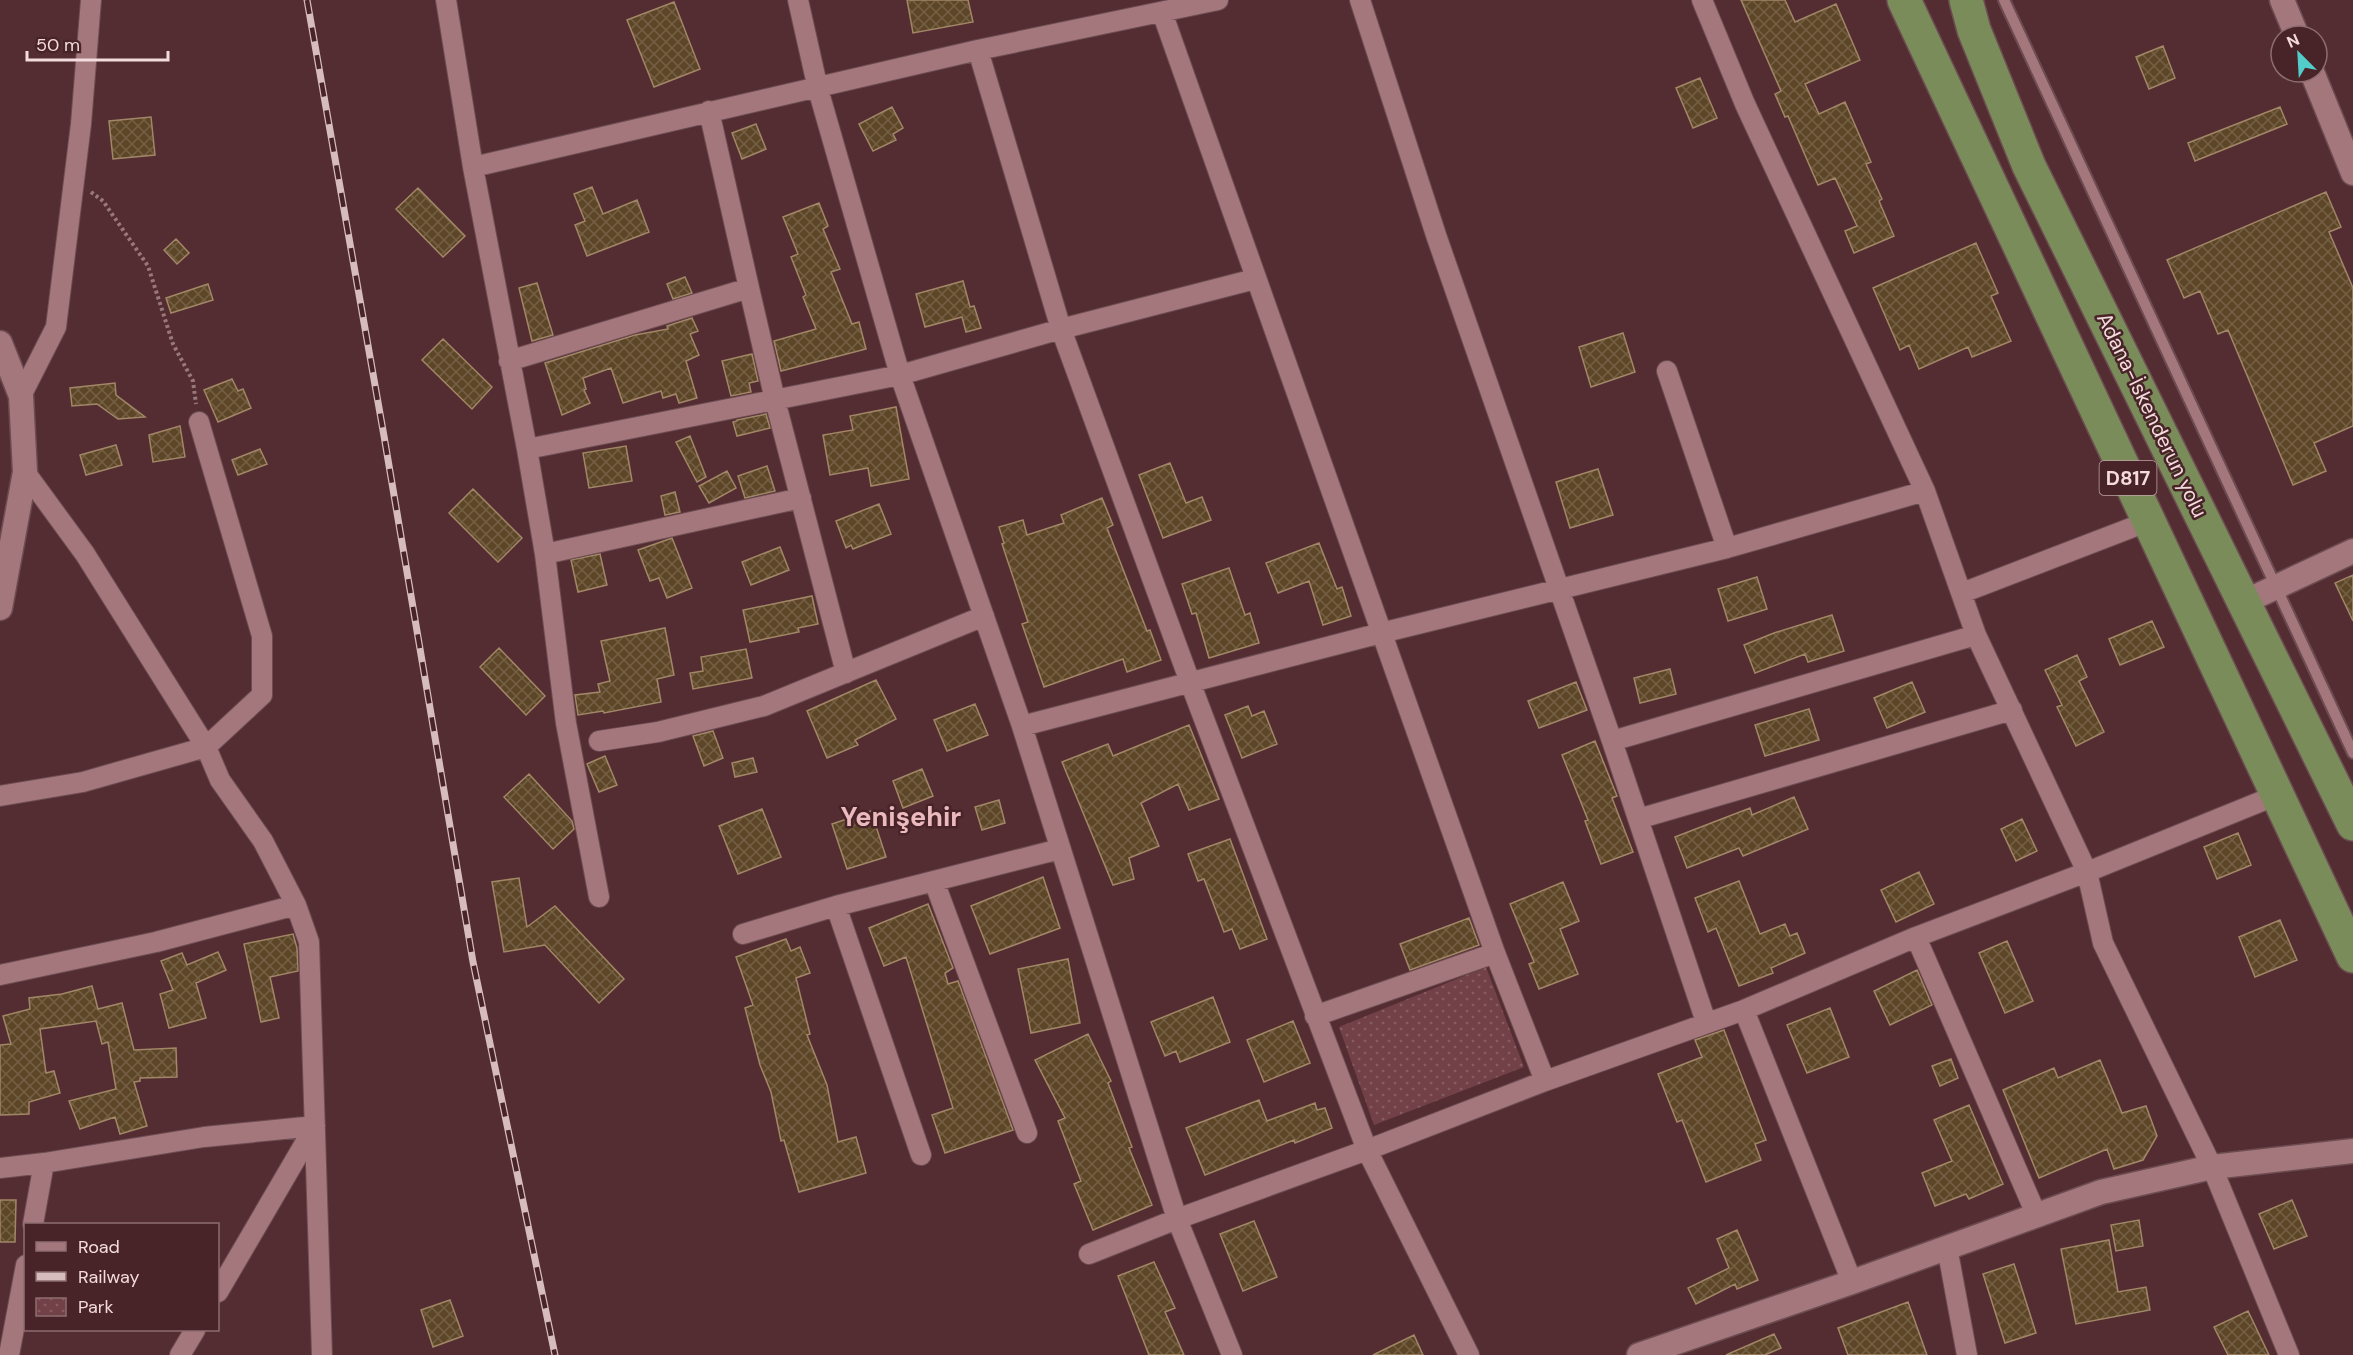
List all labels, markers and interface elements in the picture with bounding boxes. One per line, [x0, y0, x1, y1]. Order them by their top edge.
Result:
scale bar [27, 24, 168, 62]
north arrow [2269, 24, 2329, 84]
text: N [2284, 29, 2303, 53]
text: 50 m [36, 33, 80, 57]
street label: Adana-İskenderun yolu [2090, 308, 2214, 522]
road number: D817 [2100, 461, 2156, 495]
district label: Yenişehir [841, 799, 961, 834]
legend [24, 1223, 219, 1331]
text: Road [78, 1235, 120, 1259]
text: Railway [78, 1265, 140, 1289]
text: Park [78, 1295, 114, 1319]

